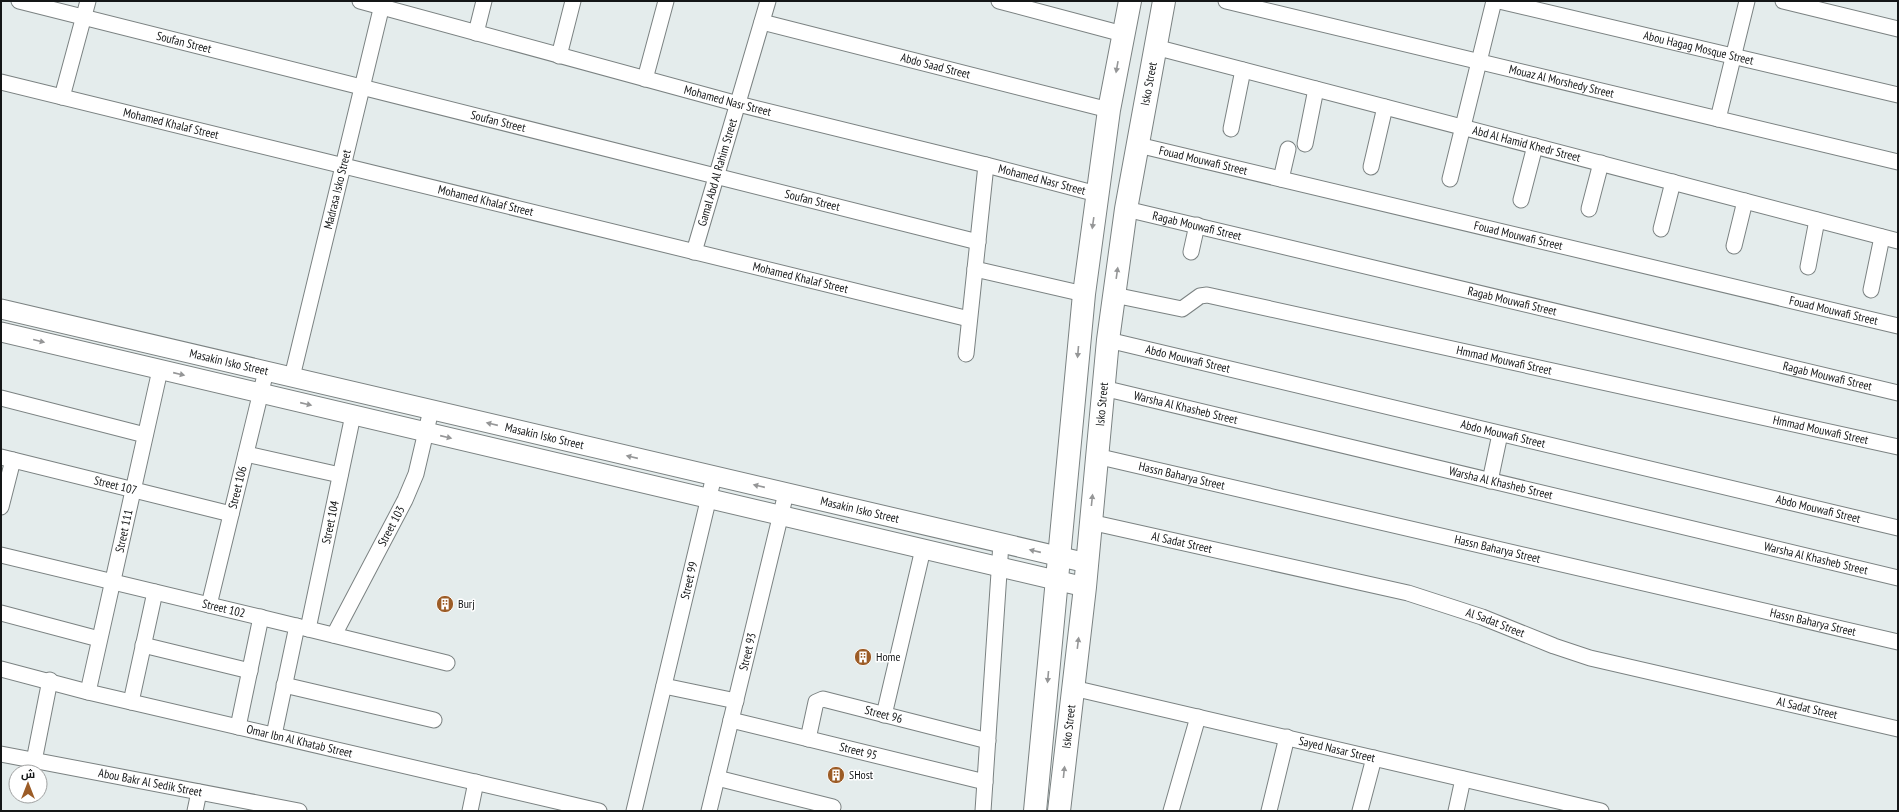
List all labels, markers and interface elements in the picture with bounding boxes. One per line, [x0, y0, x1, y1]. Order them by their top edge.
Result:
street label: Abou Hagag Mosque Street [1642, 27, 1756, 68]
street label: Soufan Street [155, 28, 214, 56]
street label: Abdo Saad Street [899, 49, 973, 82]
street label: Isko Street [1137, 60, 1160, 107]
one-way arrow [1114, 61, 1120, 73]
street label: Mouaz Al Morshedy Street [1508, 61, 1616, 101]
street label: Mohamed Nasr Street [683, 82, 774, 119]
street label: Mohamed Khalaf Street [122, 104, 221, 142]
street label: Soufan Street [469, 107, 528, 135]
street label: Gamal Abd Al Rahim Street [694, 116, 740, 228]
street label: Abd Al Hamid Khedr Street [1471, 122, 1583, 165]
street label: Fouad Mouwafi Street [1157, 142, 1250, 178]
street label: Madrasa Isko Street [320, 147, 354, 231]
street label: Mohamed Nasr Street [997, 161, 1088, 198]
street label: Mohamed Khalaf Street [437, 181, 536, 219]
street label: Soufan Street [783, 186, 842, 214]
street label: Ragab Mouwafi Street [1151, 208, 1244, 243]
one-way arrow [1090, 217, 1096, 229]
street label: Fouad Mouwafi Street [1473, 217, 1565, 253]
street label: Mohamed Khalaf Street [751, 258, 850, 296]
one-way arrow [1114, 267, 1120, 279]
street label: Ragab Mouwafi Street [1466, 283, 1559, 319]
street label: Fouad Mouwafi Street [1788, 292, 1880, 328]
one-way arrow [33, 339, 45, 345]
street label: Abdo Mouwafi Street [1144, 341, 1232, 376]
street label: Hmmad Mouwafi Street [1455, 342, 1554, 378]
street label: Masakin Isko Street [188, 345, 271, 378]
one-way arrow [1075, 346, 1082, 358]
street label: Ragab Mouwafi Street [1781, 358, 1874, 394]
one-way arrow [173, 372, 185, 378]
street label: Isko Street [1092, 381, 1111, 427]
street label: Warsha Al Khasheb Street [1132, 388, 1240, 427]
one-way arrow [299, 402, 312, 408]
street label: Hmmad Mouwafi Street [1772, 412, 1871, 447]
street label: Abdo Mouwafi Street [1459, 416, 1548, 451]
street label: Masakin Isko Street [504, 419, 586, 452]
one-way arrow [486, 420, 498, 426]
one-way arrow [440, 434, 452, 440]
one-way arrow [626, 453, 638, 459]
street label: Hassn Baharya Street [1137, 458, 1227, 493]
street label: Warsha Al Khasheb Street [1448, 463, 1555, 502]
street label: Street 106 [225, 464, 250, 510]
street label: Street 107 [93, 472, 139, 497]
one-way arrow [752, 483, 765, 489]
street label: Abdo Mouwafi Street [1774, 491, 1863, 526]
street label: Masakin Isko Street [819, 493, 901, 526]
one-way arrow [1089, 494, 1095, 506]
street label: Street 104 [318, 499, 342, 545]
street label: Street 103 [374, 503, 408, 549]
street label: Street 111 [111, 508, 136, 554]
street label: Al Sadat Street [1150, 528, 1214, 556]
street label: Hassn Baharya Street [1453, 531, 1543, 566]
street label: Warsha Al Khasheb Street [1763, 538, 1870, 578]
one-way arrow [1029, 548, 1041, 554]
street label: Street 99 [677, 560, 700, 601]
building icon: Burj [435, 594, 455, 614]
street label: Street 102 [201, 596, 247, 620]
place label: Burj [458, 596, 475, 611]
street label: Al Sadat Street [1464, 604, 1528, 641]
street label: Hassn Baharya Street [1769, 605, 1858, 639]
street label: Street 93 [735, 631, 759, 672]
one-way arrow [1075, 637, 1082, 649]
building icon: Home [853, 647, 873, 667]
place label: Home [876, 649, 900, 664]
one-way arrow [1044, 671, 1051, 683]
street label: Al Sadat Street [1775, 693, 1840, 722]
street label: Street 96 [863, 702, 904, 726]
street label: Isko Street [1058, 703, 1078, 749]
street label: Omar Ibn Al Khatab Street [245, 721, 355, 760]
street label: Sayed Nasar Street [1297, 733, 1377, 765]
street label: Street 95 [838, 739, 879, 762]
north arrow [8, 764, 48, 804]
street label: Abou Bakr Al Sedik Street [97, 765, 204, 799]
building icon: SHost [826, 765, 846, 785]
one-way arrow [1060, 766, 1067, 778]
text: ش [21, 767, 35, 781]
place label: SHost [849, 767, 874, 782]

